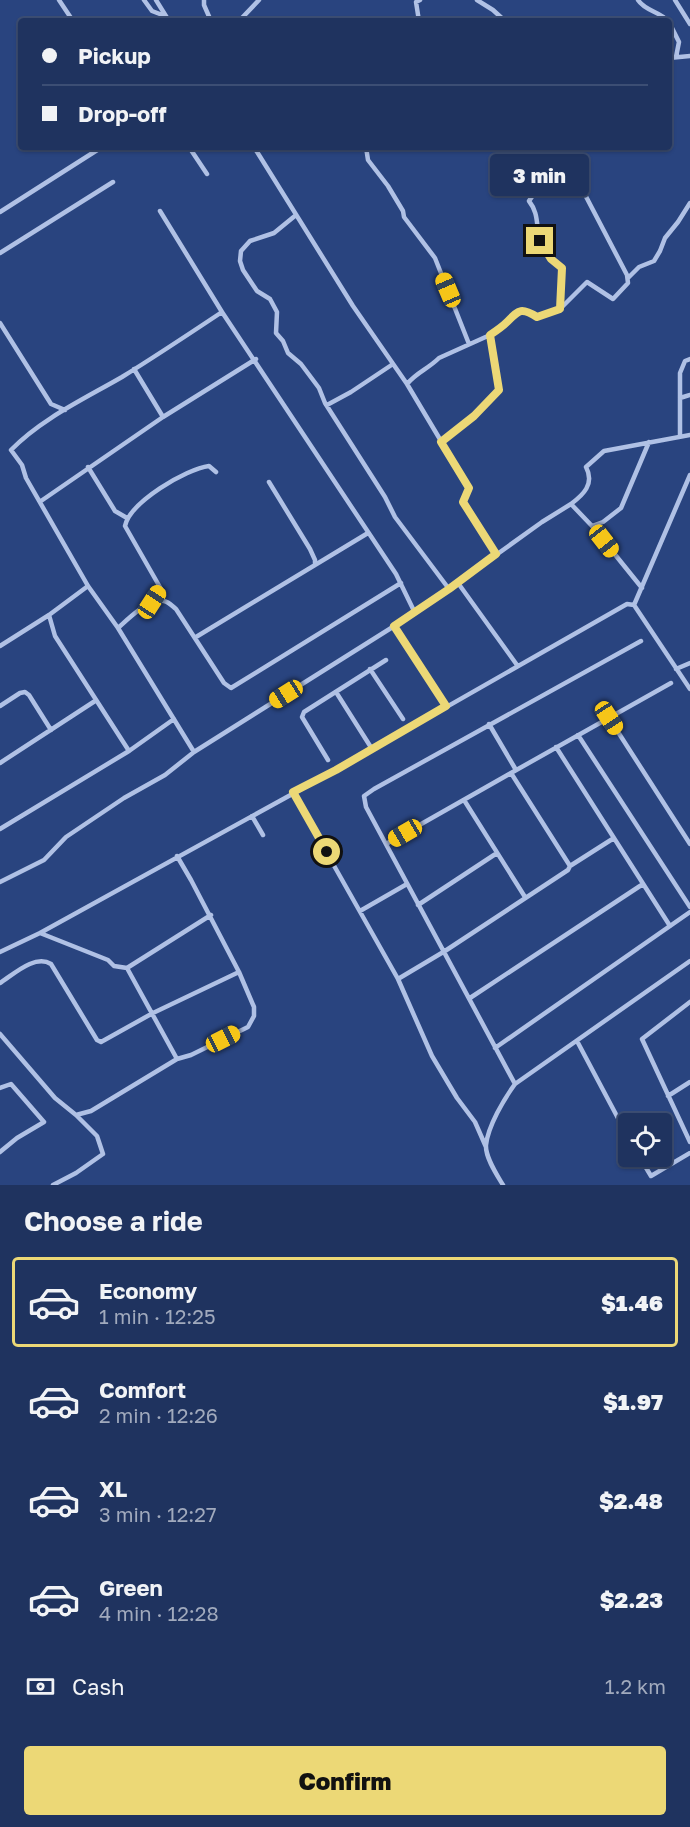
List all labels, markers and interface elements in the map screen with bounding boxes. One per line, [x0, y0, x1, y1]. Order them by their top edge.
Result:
text: Pickup [78, 42, 151, 69]
text: Drop-off [78, 100, 167, 127]
callout: 3 min [490, 154, 590, 196]
text: 3 min [513, 163, 566, 187]
route end [526, 227, 553, 254]
car [433, 270, 463, 310]
car [586, 521, 622, 561]
car [135, 582, 169, 622]
car [266, 677, 306, 711]
car [592, 698, 626, 738]
car [385, 816, 425, 850]
route start [313, 838, 340, 865]
car [203, 1023, 243, 1055]
map controls [618, 1113, 672, 1167]
button: locate [618, 1113, 672, 1167]
text: Choose a ride [24, 1205, 203, 1237]
icon: car [27, 1275, 81, 1329]
text: Economy [99, 1277, 197, 1304]
text: $1.46 [601, 1289, 663, 1316]
text: 1 min · 12:25 [99, 1304, 216, 1328]
icon: car [27, 1374, 81, 1428]
text: Comfort [99, 1376, 186, 1403]
text: $1.97 [603, 1388, 663, 1415]
text: 2 min · 12:26 [99, 1403, 218, 1427]
icon: car [27, 1473, 81, 1527]
text: XL [99, 1475, 127, 1502]
text: $2.48 [599, 1487, 663, 1514]
text: 3 min · 12:27 [99, 1502, 217, 1526]
icon: car [27, 1572, 81, 1626]
text: Green [99, 1574, 163, 1601]
text: $2.23 [600, 1586, 663, 1613]
text: 4 min · 12:28 [99, 1601, 219, 1625]
icon: cash [24, 1670, 57, 1703]
text: Cash [72, 1673, 125, 1700]
text: 1.2 km [605, 1674, 666, 1698]
button: Confirm [24, 1746, 666, 1815]

